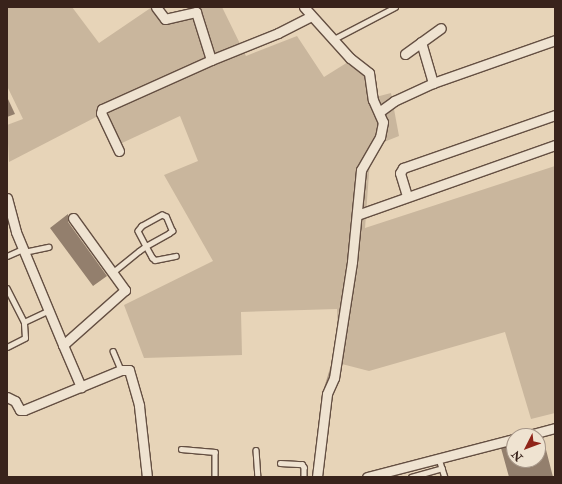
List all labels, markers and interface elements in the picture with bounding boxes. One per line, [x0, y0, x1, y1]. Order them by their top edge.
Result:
north arrow [506, 428, 546, 468]
text: N [509, 448, 526, 464]

